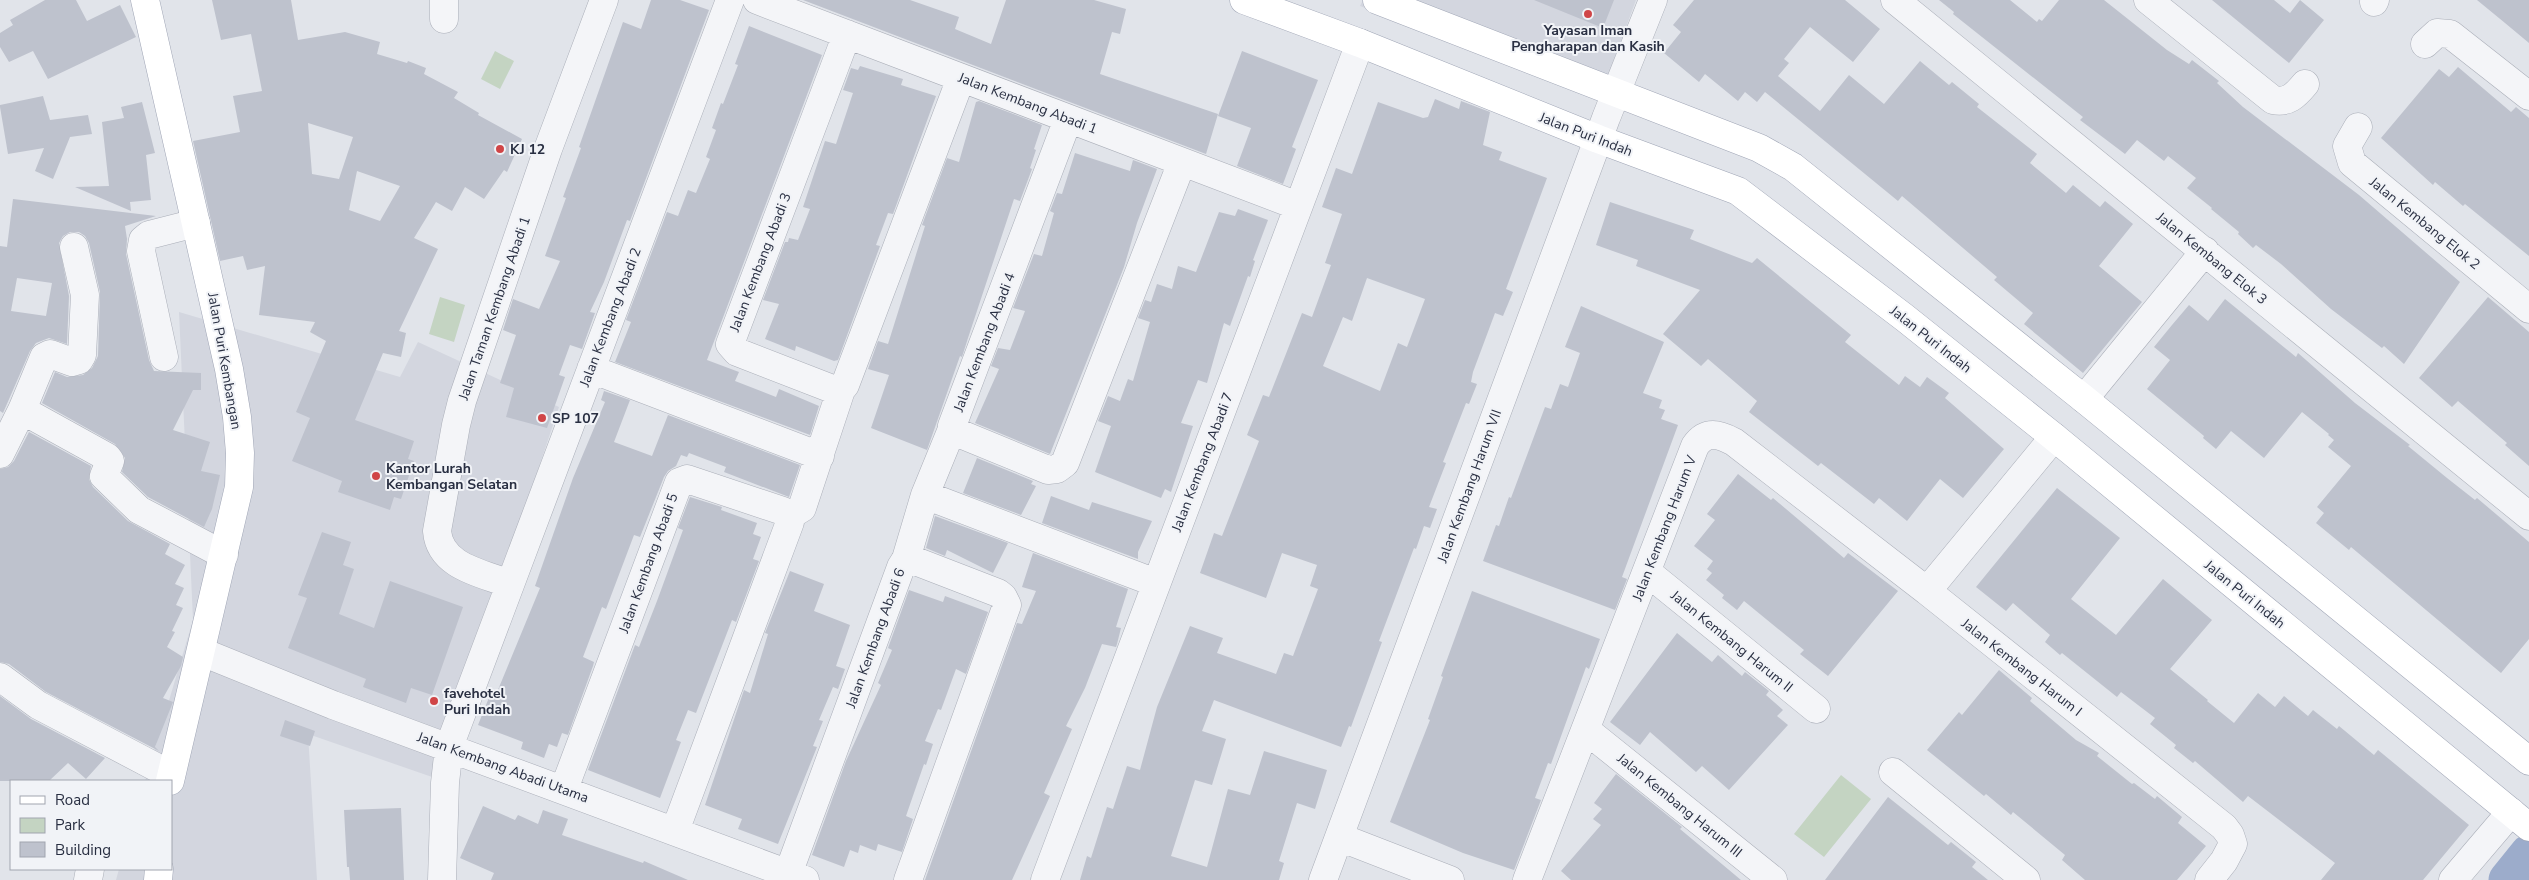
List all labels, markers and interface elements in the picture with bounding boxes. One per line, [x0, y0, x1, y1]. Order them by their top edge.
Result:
marker: Yayasan Iman Pengharapan dan Kasih [1582, 8, 1594, 20]
place label: Yayasan Iman Pengharapan dan Kasih [1511, 21, 1665, 56]
street label: Jalan Kembang Abadi 1 [955, 68, 1100, 139]
street label: Jalan Puri Indah [1535, 108, 1635, 161]
place label: KJ 12 [510, 140, 545, 159]
marker: KJ 12 [494, 143, 506, 155]
street label: Jalan Kembang Elok 2 [2365, 172, 2484, 274]
street label: Jalan Kembang Abadi 3 [725, 190, 796, 335]
street label: Jalan Kembang Elok 3 [2152, 207, 2271, 309]
street label: Jalan Taman Kembang Abadi 1 [454, 214, 535, 404]
street label: Jalan Kembang Abadi 2 [575, 245, 646, 390]
street label: Jalan Kembang Abadi 4 [949, 270, 1020, 415]
street label: Jalan Puri Kembangan [203, 290, 246, 431]
street label: Jalan Puri Indah [1885, 301, 1975, 377]
street label: Jalan Kembang Abadi 7 [1167, 390, 1238, 535]
street label: Jalan Kembang Harum VII [1433, 407, 1506, 566]
place label: SP 107 [552, 409, 599, 428]
marker: SP 107 [536, 412, 548, 424]
street label: Jalan Kembang Harum V [1628, 452, 1701, 605]
place label: Kantor Lurah Kembangan Selatan [386, 459, 517, 494]
marker: Kantor Lurah Kembangan Selatan [370, 470, 382, 482]
street label: Jalan Kembang Abadi 5 [614, 491, 683, 637]
street label: Jalan Puri Indah [2200, 555, 2289, 633]
street label: Jalan Kembang Abadi 6 [841, 566, 910, 712]
street label: Jalan Kembang Harum II [1666, 586, 1797, 697]
street label: Jalan Kembang Harum I [1957, 614, 2086, 721]
place label: favehotel Puri Indah [444, 684, 510, 719]
marker: favehotel Puri Indah [428, 695, 440, 707]
street label: Jalan Kembang Abadi Utama [414, 727, 591, 807]
street label: Jalan Kembang Harum III [1612, 748, 1746, 862]
legend [10, 780, 172, 870]
text: Road [55, 790, 90, 810]
text: Park [55, 815, 85, 835]
text: Building [55, 840, 111, 860]

